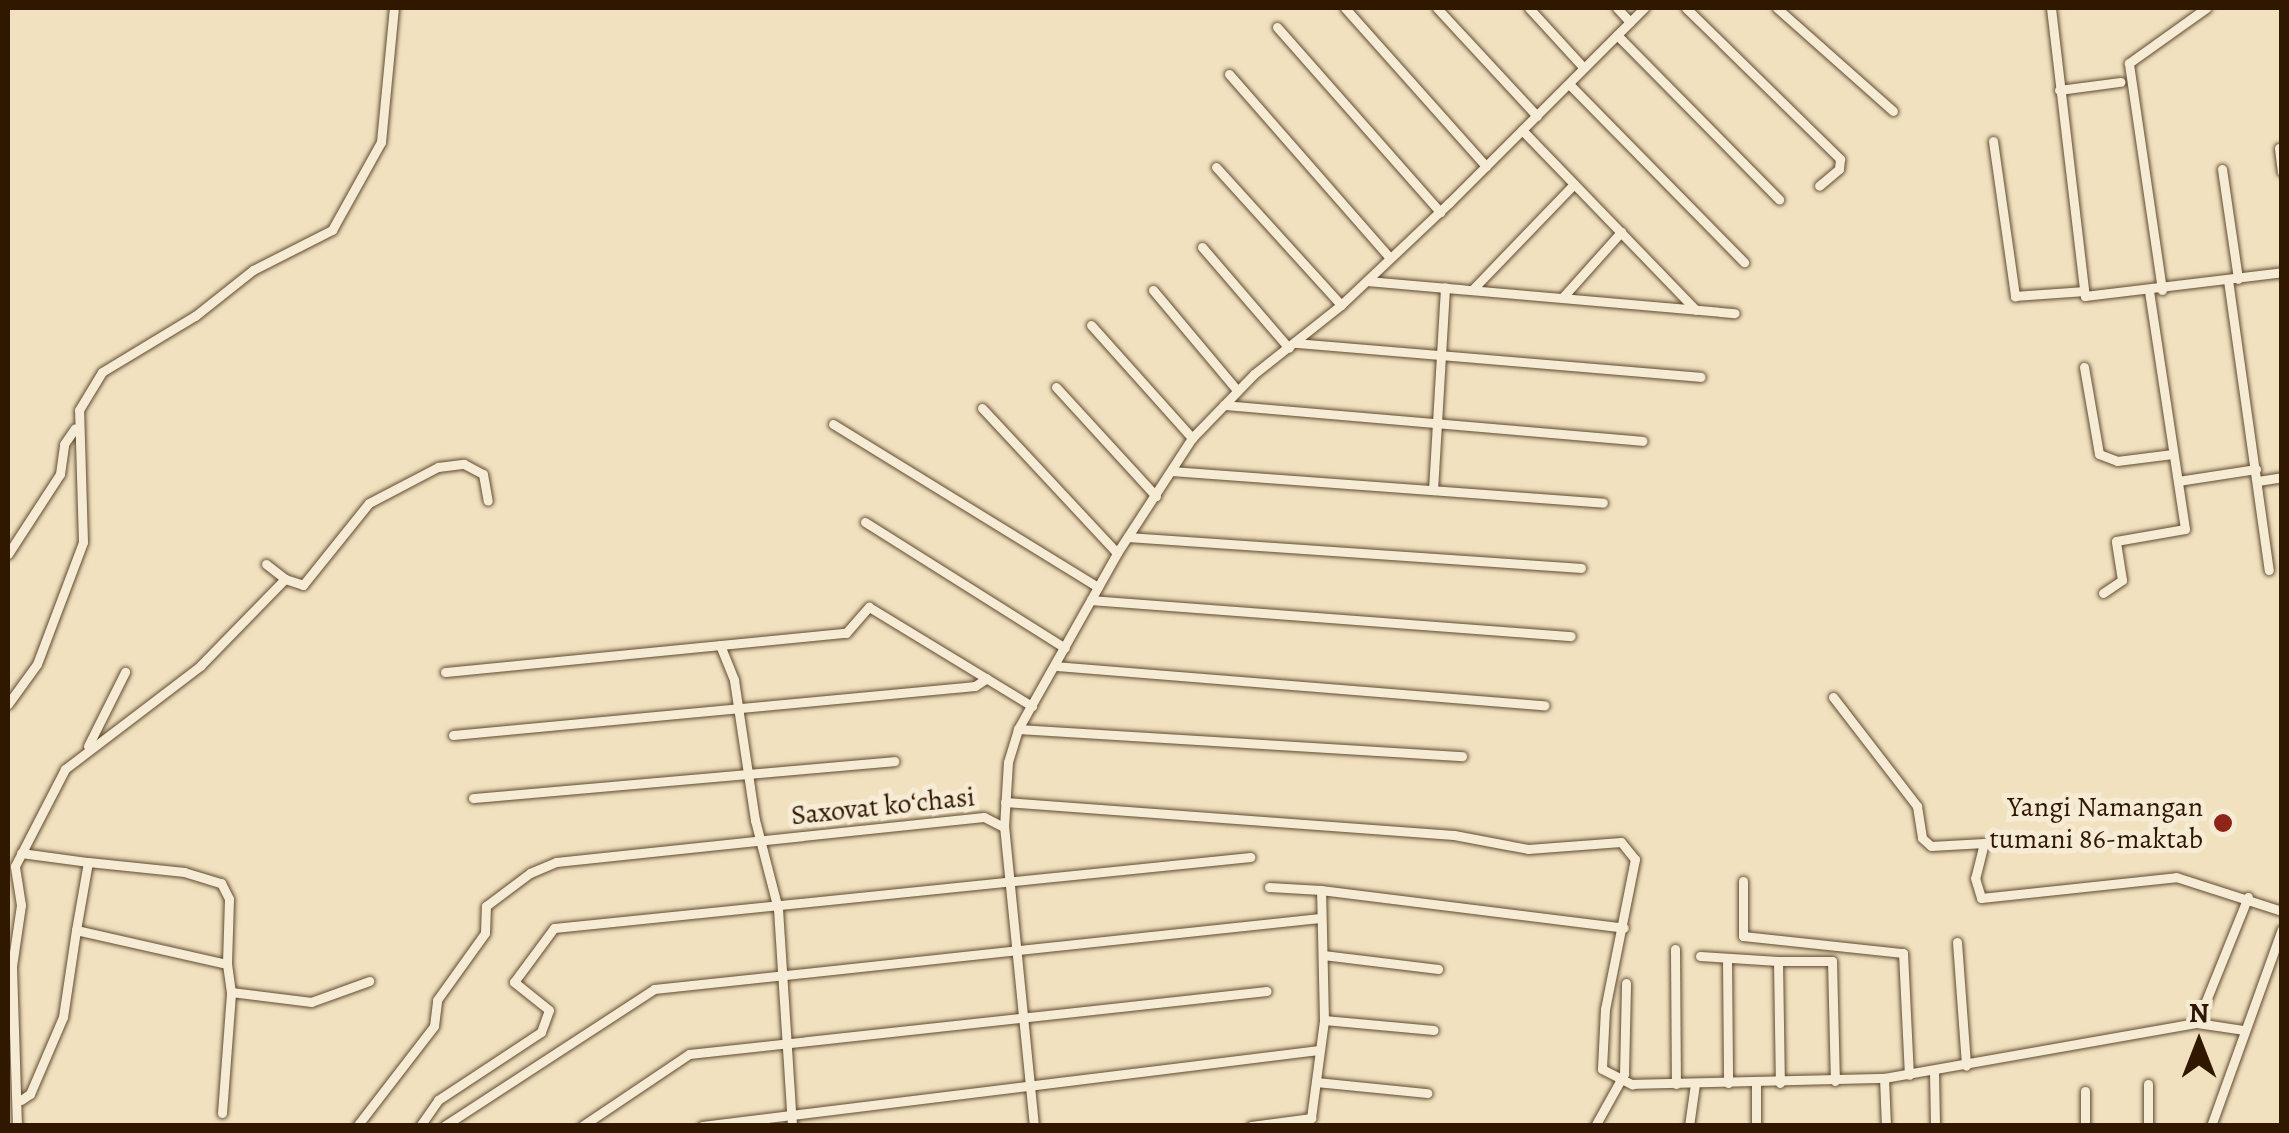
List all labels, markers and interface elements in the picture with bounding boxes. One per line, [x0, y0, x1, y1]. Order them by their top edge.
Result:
street label: Saxovat koʻchasi [789, 780, 977, 832]
place label: Yangi Namangan tumani 86-maktab [1990, 790, 2203, 856]
marker: Yangi Namangan tumani 86-maktab [2212, 812, 2234, 834]
north arrow [2149, 993, 2249, 1093]
text: N [2189, 994, 2209, 1032]

